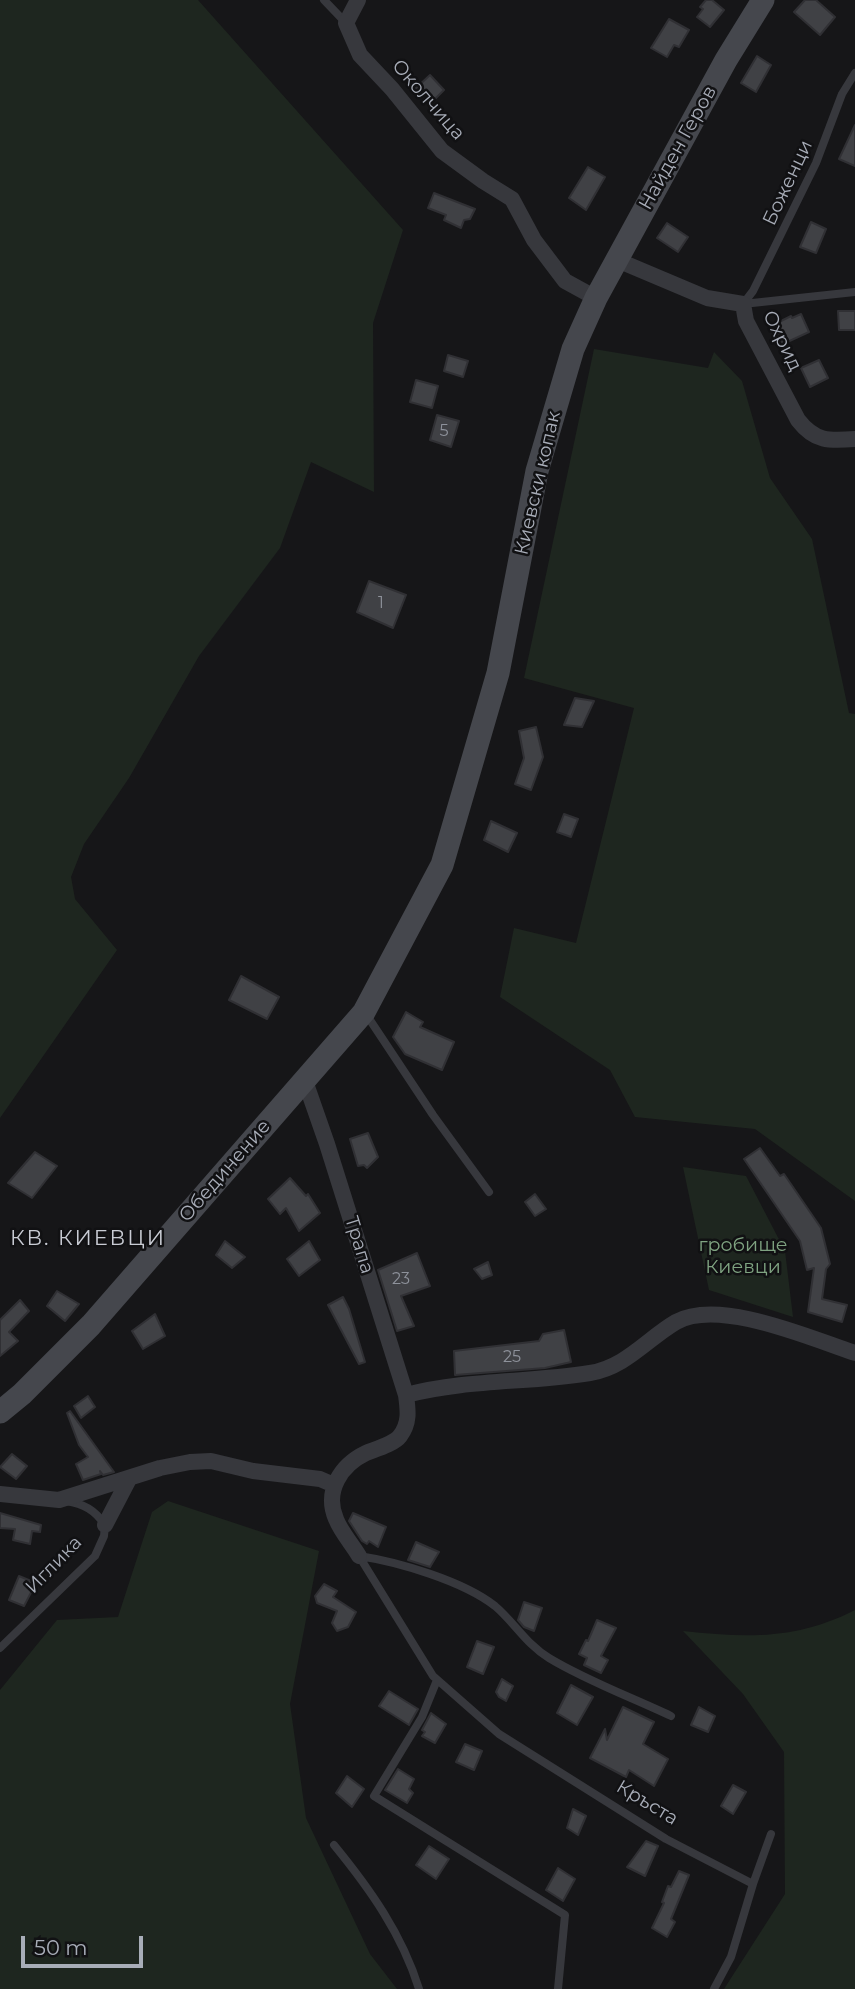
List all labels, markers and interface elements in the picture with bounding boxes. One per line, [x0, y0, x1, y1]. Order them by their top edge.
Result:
street label: Околчица [387, 55, 469, 145]
street label: Найден Геров [634, 82, 722, 214]
street label: Боженци [758, 137, 818, 229]
street label: Охрид [758, 307, 806, 375]
street label: Киевски копак [510, 409, 566, 557]
house number: 5 [439, 421, 449, 441]
house number: 1 [378, 593, 384, 613]
street label: Обединение [174, 1115, 276, 1227]
street label: Трапа [339, 1214, 379, 1276]
district label: КВ. КИЕВЦИ [11, 1226, 165, 1252]
park label: гробище Киевци [698, 1234, 788, 1278]
house number: 23 [392, 1269, 410, 1289]
house number: 25 [503, 1347, 521, 1367]
street label: Иглика [21, 1532, 87, 1598]
street label: Кръста [612, 1776, 682, 1830]
scale bar [24, 1923, 147, 1967]
text: 50 m [34, 1935, 88, 1960]

